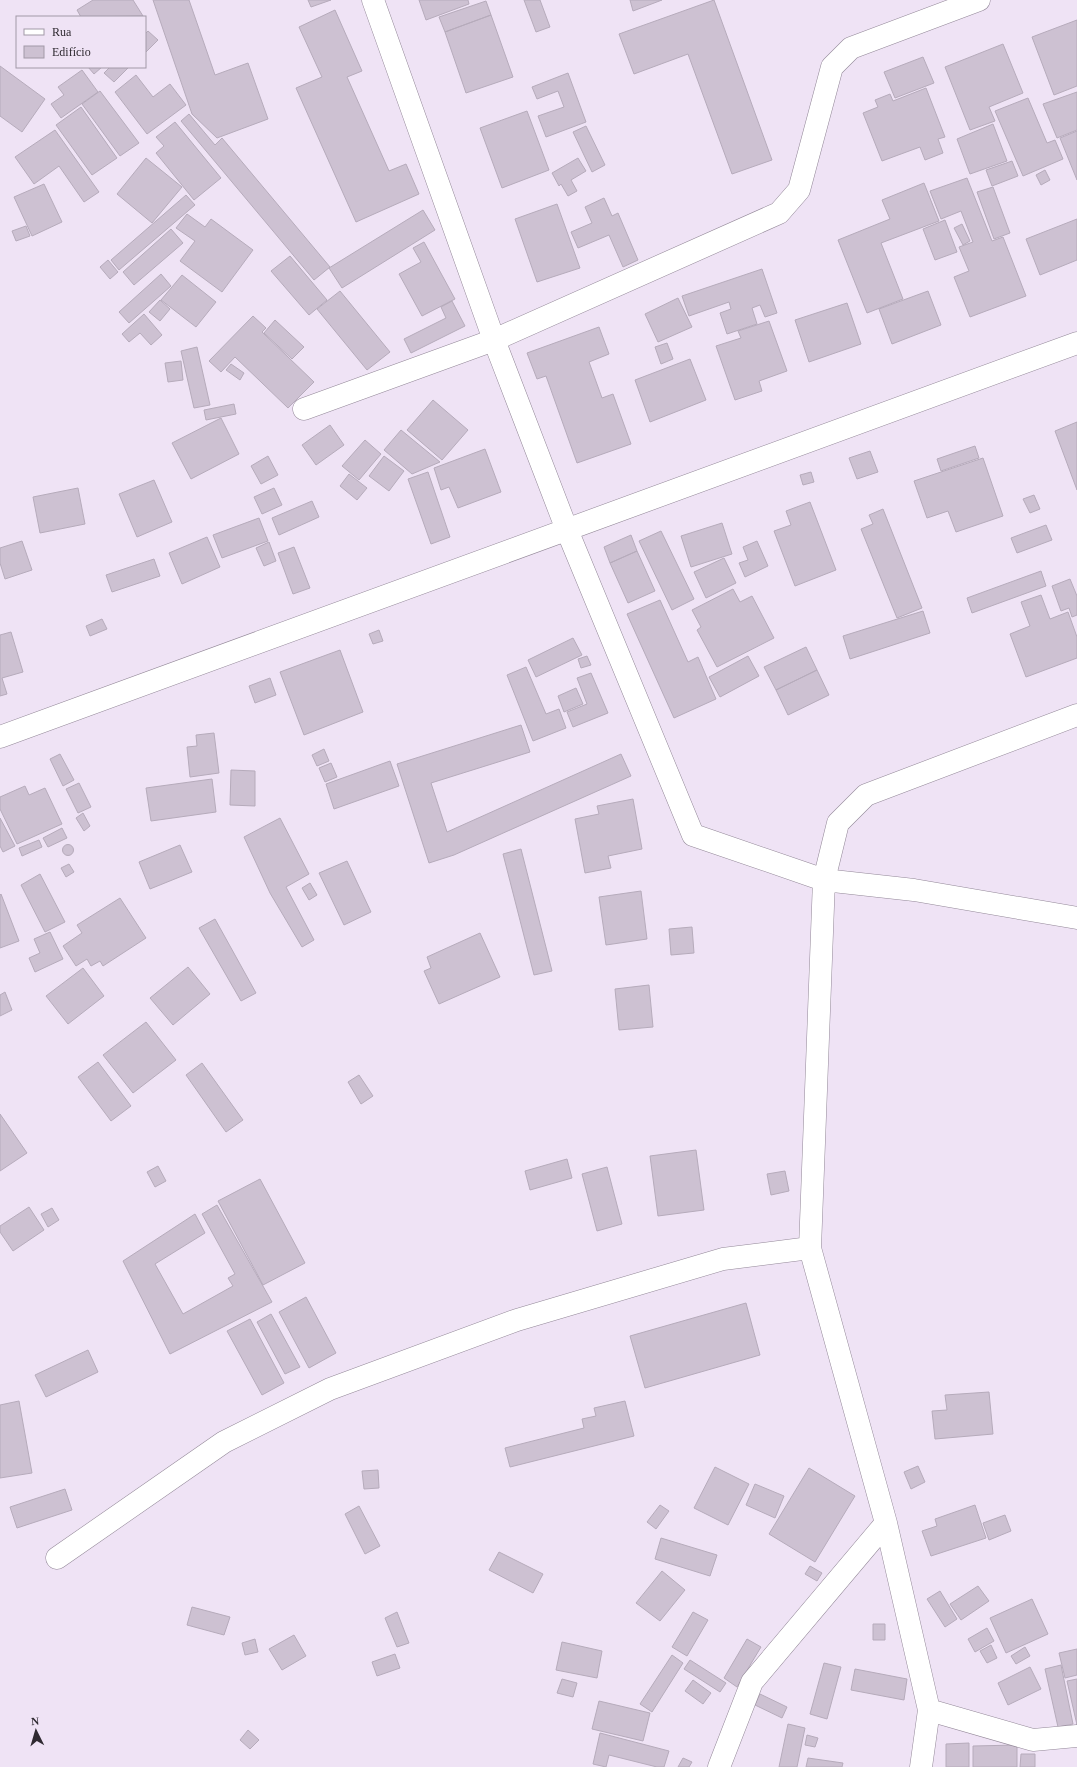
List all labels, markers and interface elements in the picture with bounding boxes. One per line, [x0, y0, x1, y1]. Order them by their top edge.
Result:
legend [16, 16, 146, 68]
text: Rua [52, 25, 72, 39]
text: Edifício [52, 45, 91, 59]
north arrow [16, 1711, 56, 1751]
text: N [31, 1715, 40, 1727]

